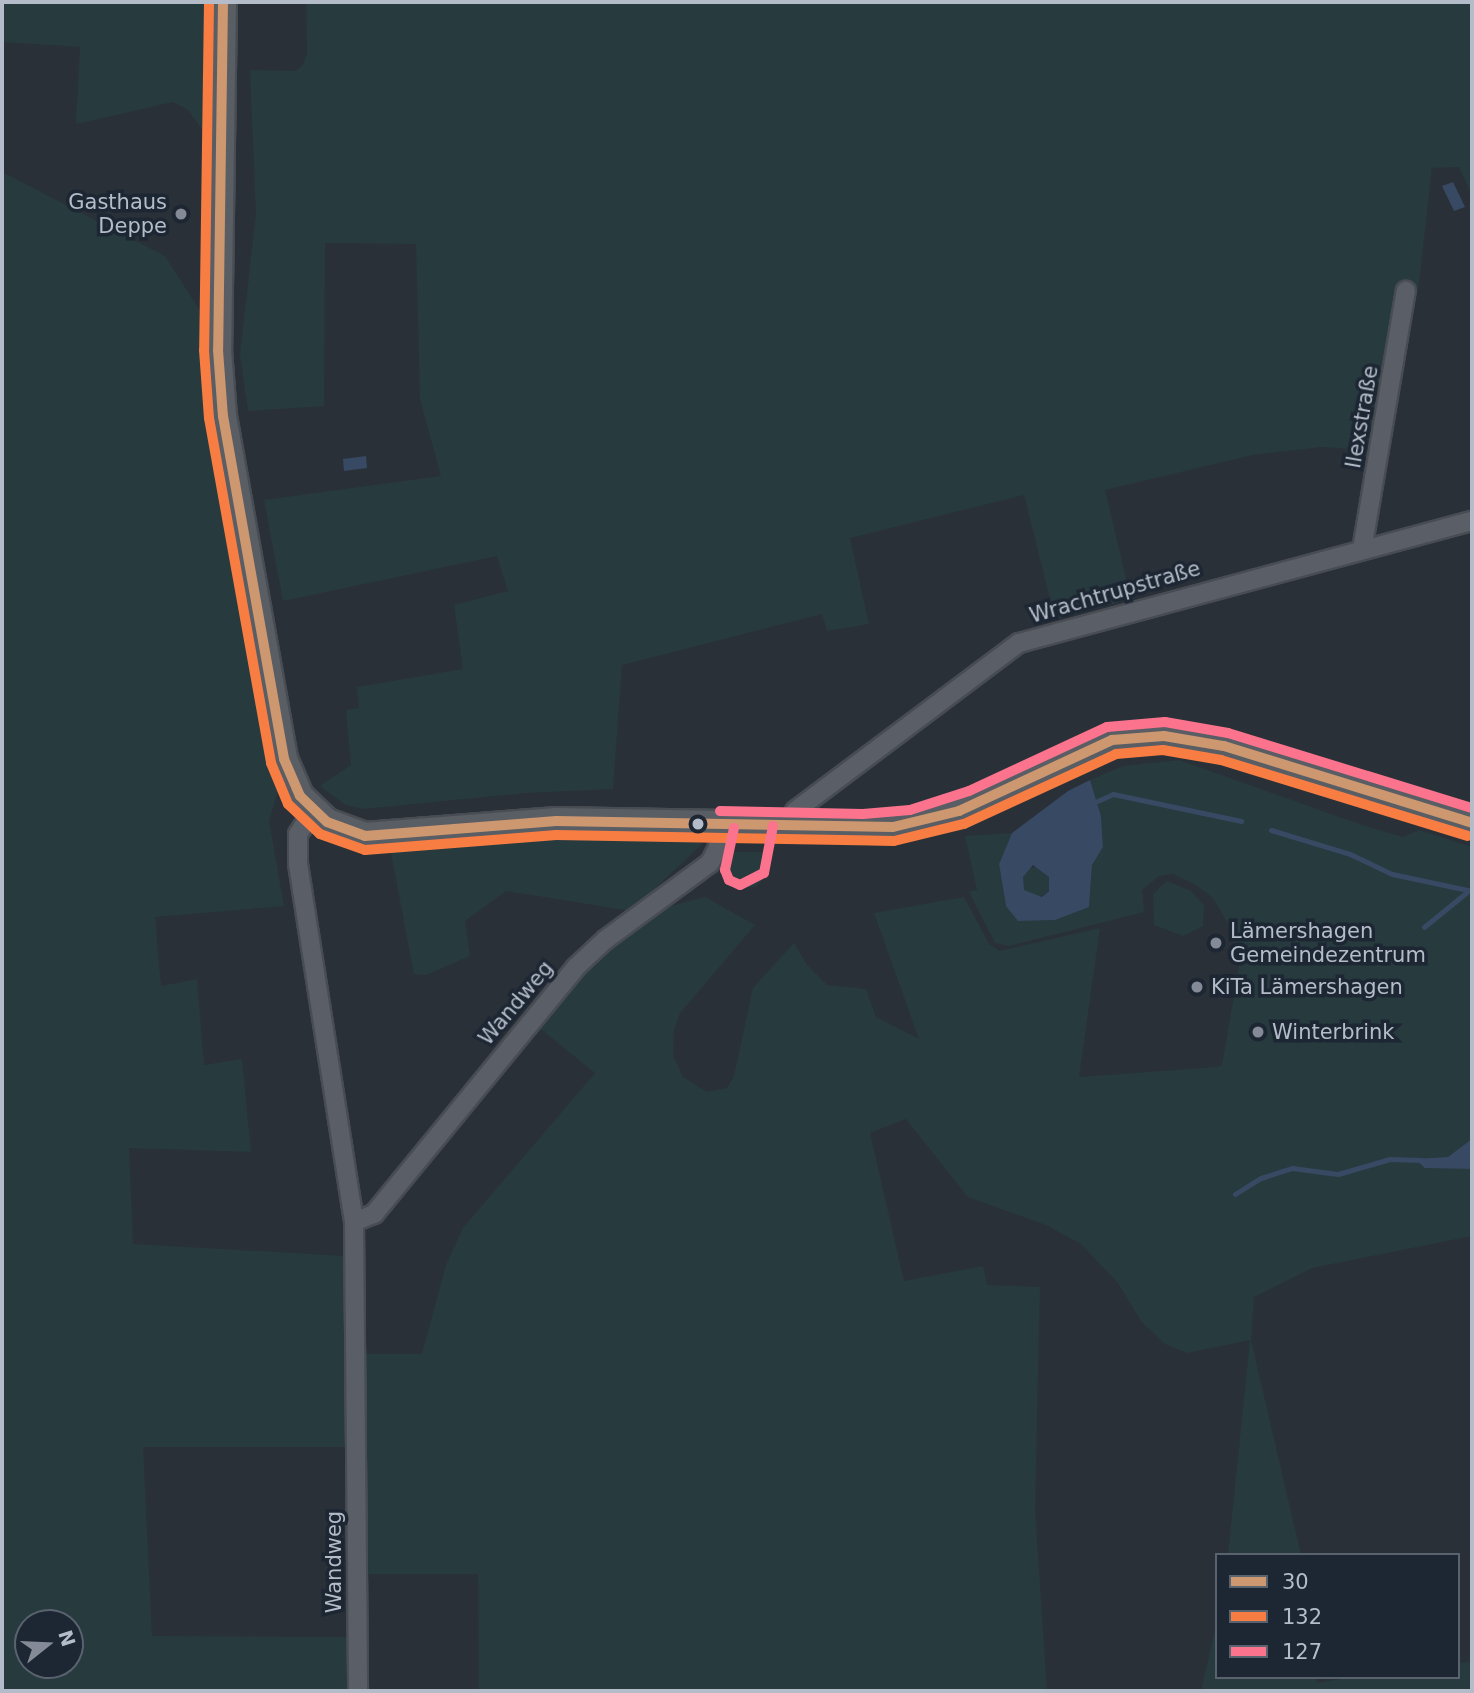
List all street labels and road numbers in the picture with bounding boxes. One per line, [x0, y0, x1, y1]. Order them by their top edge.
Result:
street label: Ilexstraße [1341, 364, 1383, 470]
street label: Wrachtrupstraße [1027, 556, 1203, 628]
street label: Wandweg [473, 956, 559, 1050]
street label: Wandweg [321, 1511, 347, 1613]

